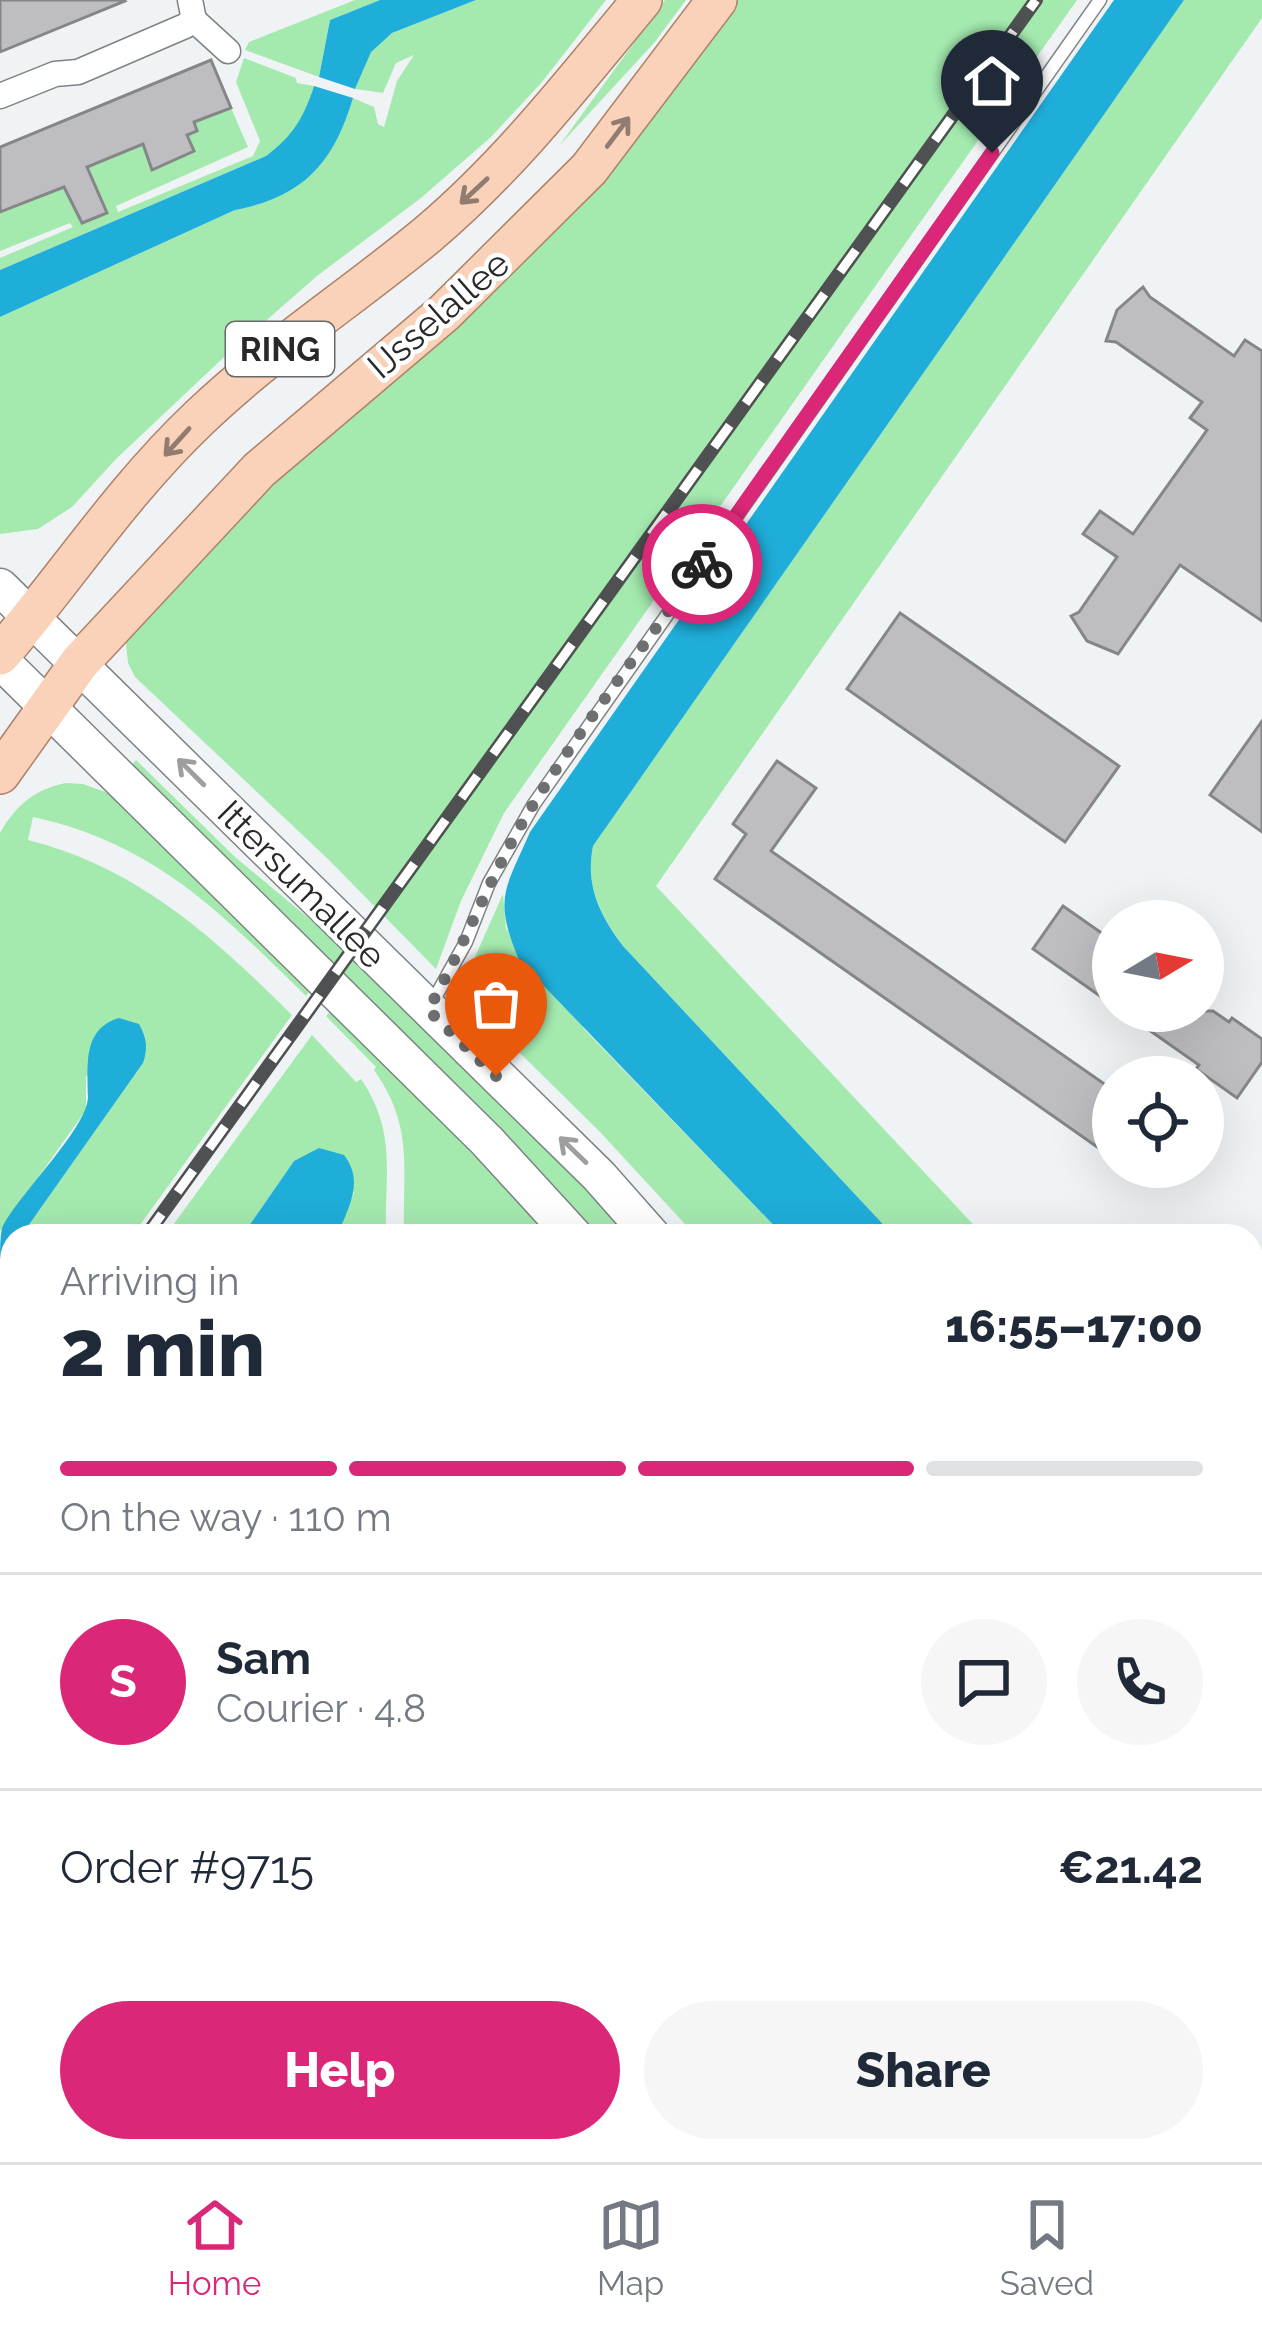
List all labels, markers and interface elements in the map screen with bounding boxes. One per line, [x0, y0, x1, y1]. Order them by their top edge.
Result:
pin [941, 30, 1043, 153]
icon: home [959, 48, 1025, 114]
one-way arrow [604, 116, 631, 148]
one-way arrow [460, 177, 490, 204]
street label: IJsselallee [359, 241, 517, 387]
road number: RING [226, 322, 334, 376]
one-way arrow [164, 427, 191, 457]
courier [642, 504, 762, 624]
icon: bike [669, 531, 735, 597]
one-way arrow [177, 758, 206, 787]
street label: Ittersumallee [209, 791, 395, 977]
north arrow [1092, 900, 1224, 1032]
map controls [1092, 900, 1224, 1188]
pin [445, 953, 547, 1076]
icon: bag [463, 971, 529, 1037]
button: locate [1092, 1056, 1224, 1188]
one-way arrow [559, 1137, 588, 1165]
text: Arriving in [60, 1258, 240, 1304]
text: 16:55–17:00 [945, 1300, 1203, 1353]
text: 2 min [60, 1303, 265, 1394]
text: On the way · 110 m [60, 1494, 392, 1540]
button: chat [921, 1619, 1047, 1745]
button: phone [1077, 1619, 1203, 1745]
text: Sam [216, 1632, 311, 1685]
text: S [109, 1655, 137, 1708]
text: Courier · 4.8 [216, 1685, 426, 1731]
text: Order #9715 [60, 1841, 314, 1894]
text: €21.42 [1058, 1841, 1203, 1894]
button: Help [60, 2001, 620, 2139]
button: Share [644, 2001, 1203, 2139]
tab: Home [168, 2192, 261, 2303]
tab: Map [597, 2192, 664, 2303]
tab: Saved [1000, 2192, 1094, 2303]

